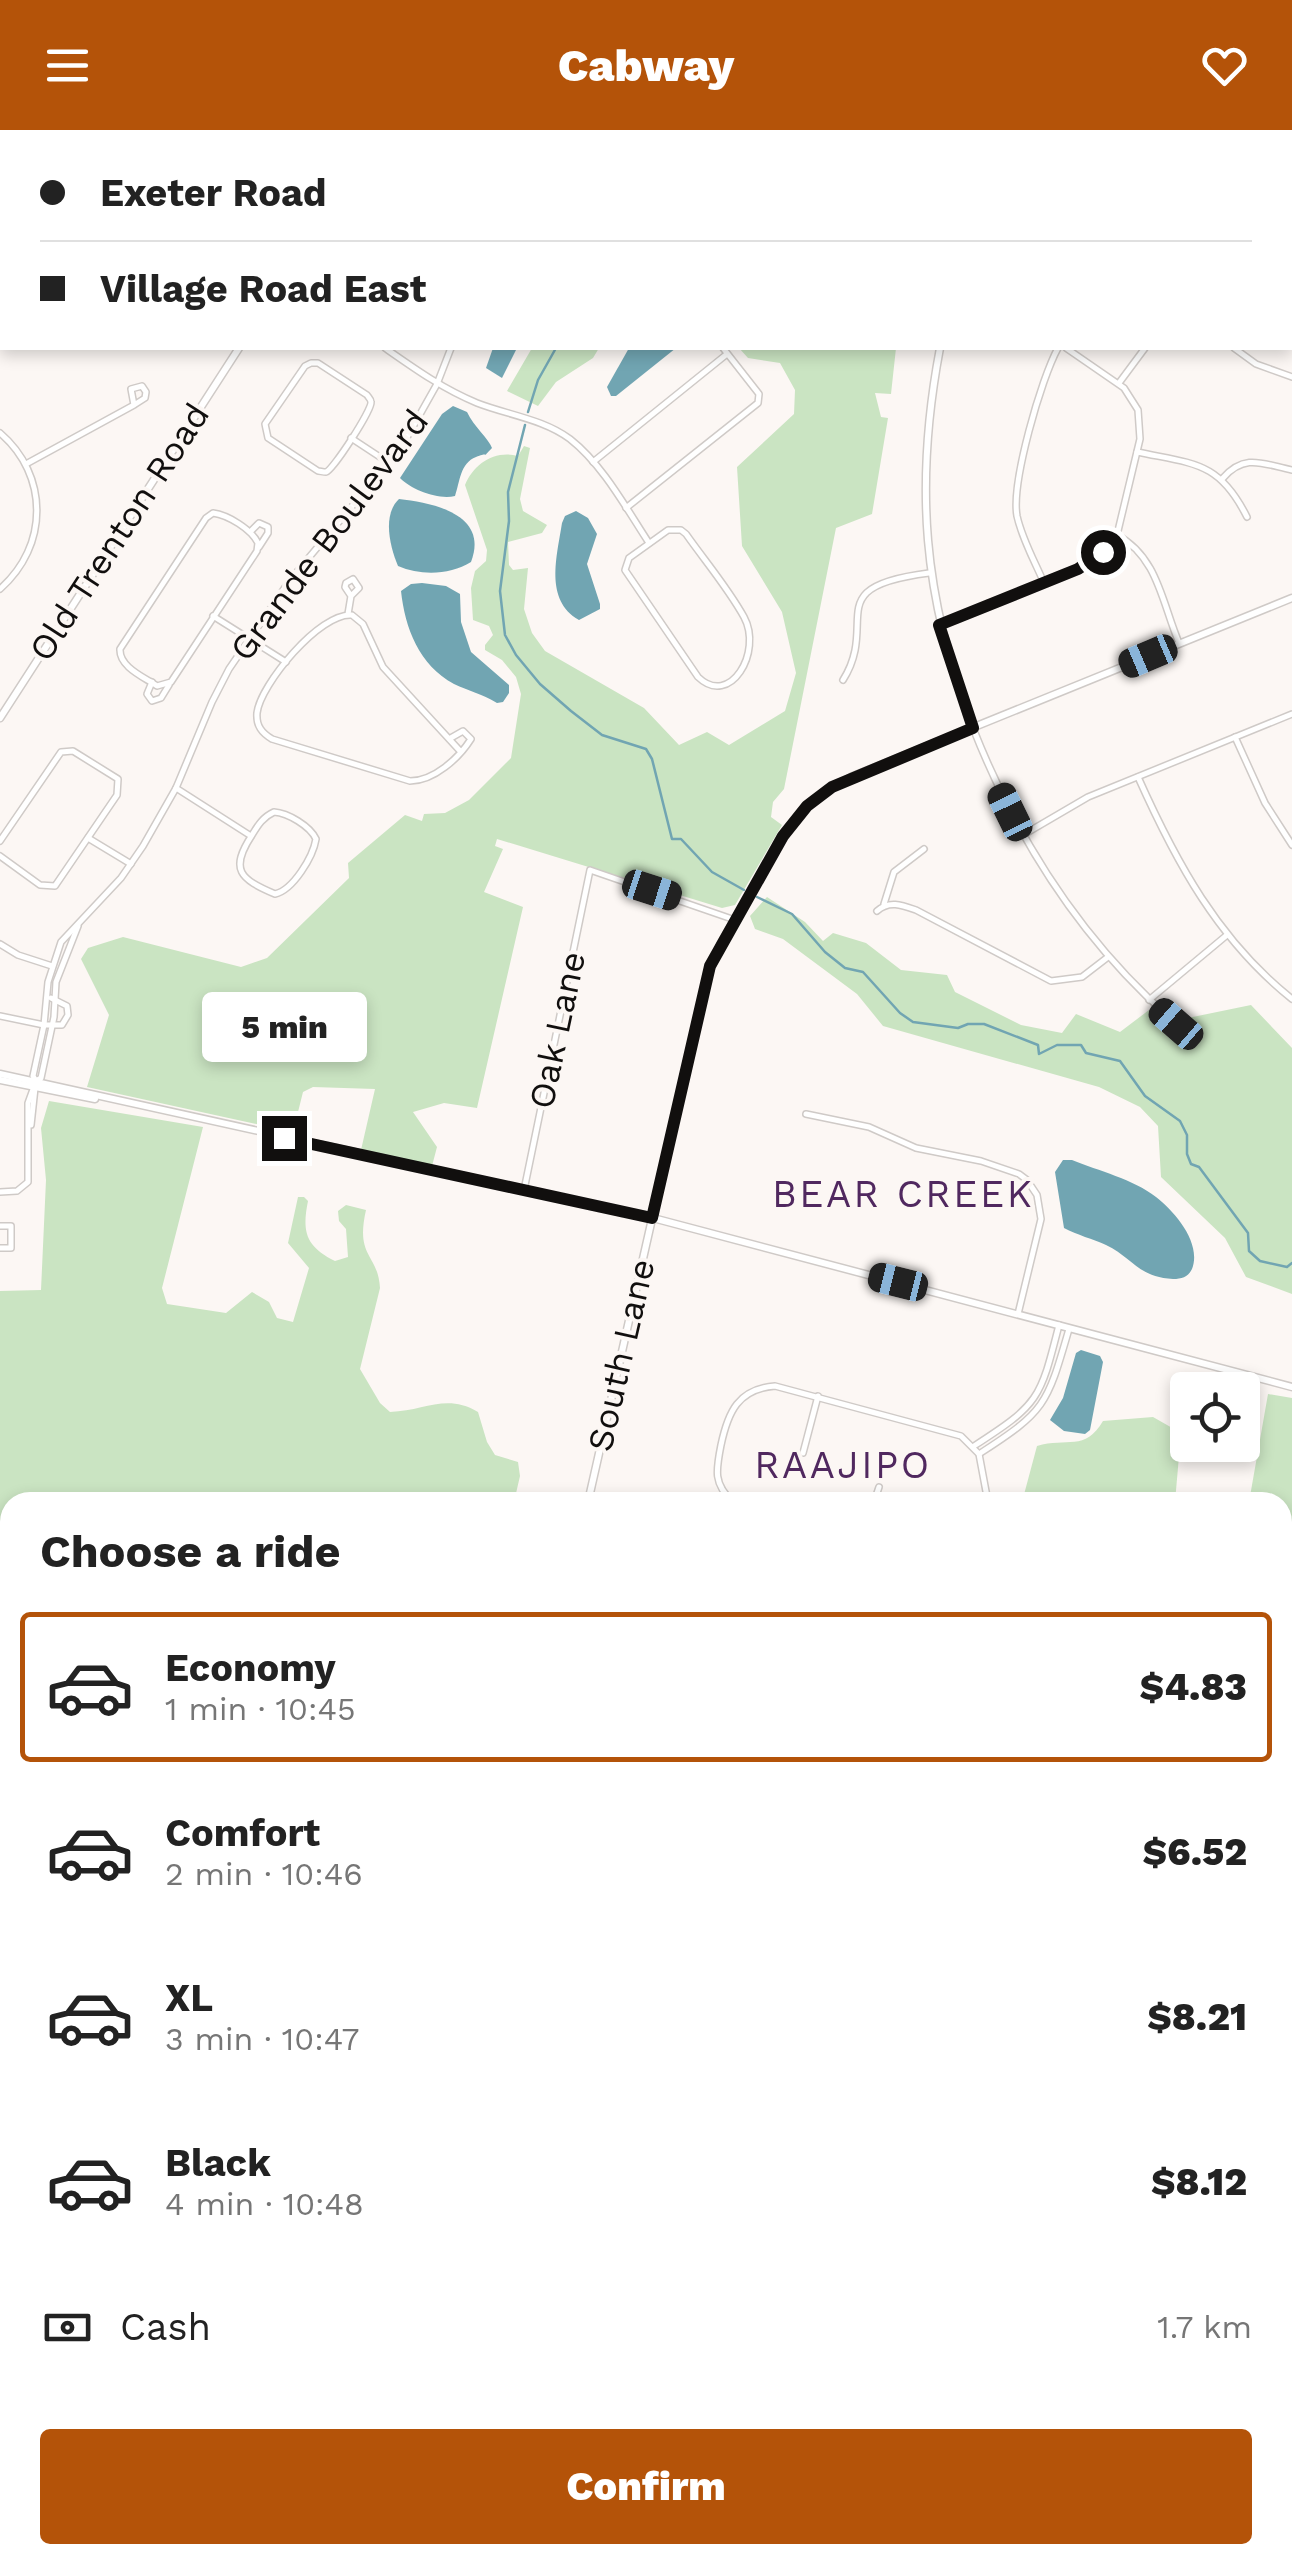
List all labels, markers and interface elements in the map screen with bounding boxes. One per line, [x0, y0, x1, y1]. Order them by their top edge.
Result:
icon: menu [40, 38, 95, 93]
icon: heart [1197, 38, 1252, 93]
text: Cabway [558, 39, 734, 92]
text: Exeter Road [100, 171, 327, 215]
text: Village Road East [100, 267, 426, 311]
street label: Old Trenton Road [20, 395, 218, 669]
street label: Grande Boulevard [221, 401, 437, 669]
route start [1081, 530, 1126, 575]
car [1115, 630, 1181, 682]
car [983, 778, 1037, 846]
car [619, 866, 685, 914]
street label: Oak Lane [520, 948, 594, 1112]
callout: 5 min [202, 993, 366, 1063]
car [1144, 993, 1208, 1055]
text: 5 min [241, 1008, 328, 1046]
route end [262, 1116, 307, 1161]
district label: BEAR CREEK [772, 1172, 1034, 1216]
street label: South Lane [579, 1255, 663, 1455]
car [865, 1260, 931, 1304]
map controls [1170, 1372, 1260, 1462]
button: locate [1170, 1372, 1260, 1462]
district label: RAAJIPO [754, 1443, 932, 1487]
text: Choose a ride [40, 1525, 340, 1578]
icon: car [45, 1642, 135, 1732]
text: Economy [165, 1646, 336, 1690]
text: $4.83 [1140, 1665, 1247, 1709]
text: 1 min · 10:45 [165, 1690, 356, 1728]
icon: car [45, 1807, 135, 1897]
text: Comfort [165, 1811, 320, 1855]
text: $6.52 [1143, 1830, 1247, 1874]
text: 2 min · 10:46 [165, 1855, 363, 1893]
icon: car [45, 1972, 135, 2062]
text: XL [165, 1976, 213, 2020]
text: $8.21 [1147, 1995, 1247, 2039]
text: 3 min · 10:47 [165, 2020, 360, 2058]
icon: car [45, 2137, 135, 2227]
text: Black [165, 2141, 271, 2185]
text: $8.12 [1151, 2160, 1247, 2204]
text: 4 min · 10:48 [165, 2185, 364, 2223]
icon: cash [40, 2300, 95, 2355]
text: Cash [120, 2305, 211, 2349]
text: 1.7 km [1157, 2308, 1252, 2346]
button: Confirm [40, 2429, 1252, 2544]

